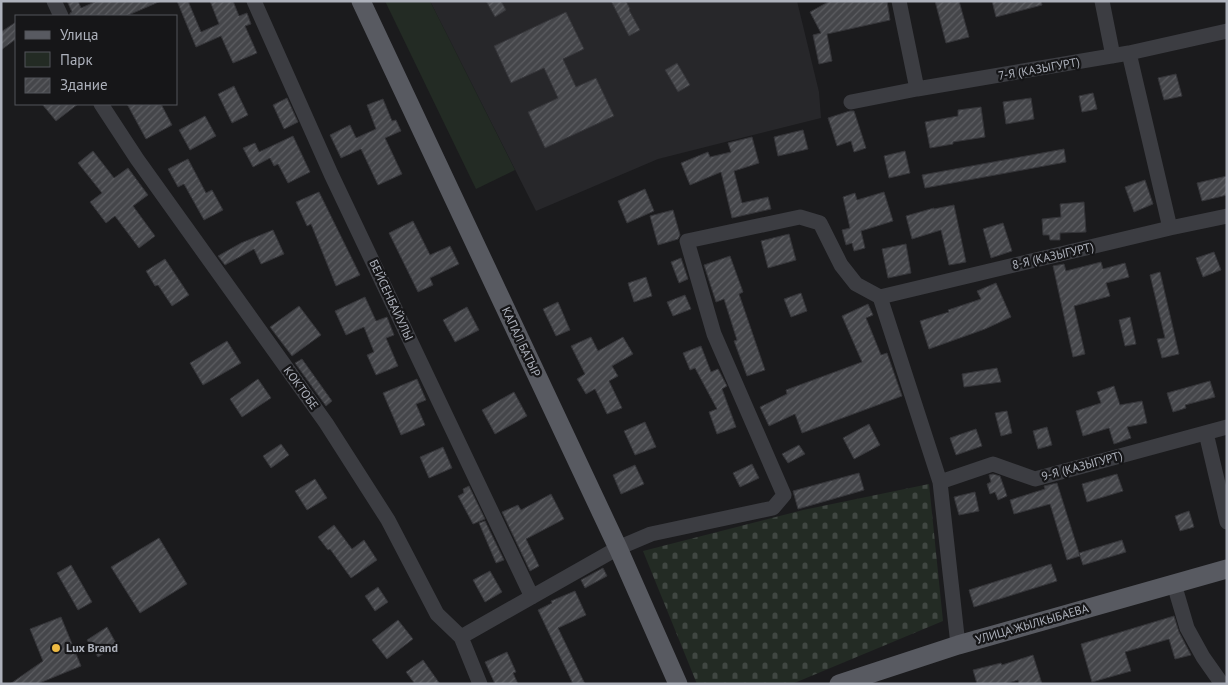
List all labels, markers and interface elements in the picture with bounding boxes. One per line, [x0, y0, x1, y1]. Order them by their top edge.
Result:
legend [15, 15, 178, 105]
text: Улица [60, 25, 98, 44]
text: Парк [60, 50, 93, 69]
street label: 7-Я (КАЗЫГУРТ) [997, 54, 1081, 83]
text: Здание [60, 75, 108, 94]
street label: 8-Я (КАЗЫГУРТ) [1011, 239, 1095, 272]
street label: БЕЙСЕНБАЙУЛЫ [366, 257, 417, 343]
street label: КАПАЛ БАТЫР [499, 304, 544, 379]
street label: КОКТОБЕ [281, 363, 322, 412]
street label: 9-Я (КАЗЫГУРТ) [1040, 447, 1124, 484]
street label: УЛИЦА ЖЫЛКЫБАЕВА [974, 600, 1090, 647]
place label: Lux Brand [66, 640, 118, 655]
marker: Lux Brand [50, 642, 62, 654]

